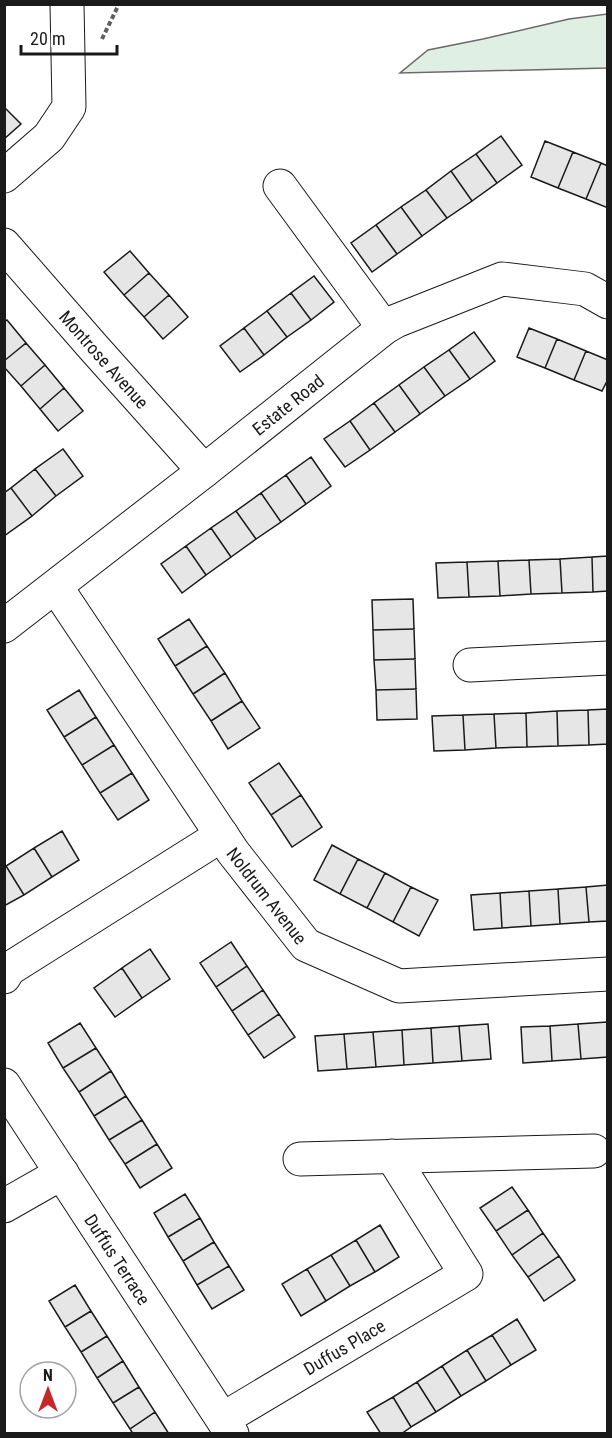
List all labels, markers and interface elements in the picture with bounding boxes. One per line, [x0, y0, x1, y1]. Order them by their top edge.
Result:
scale bar [21, 18, 117, 56]
text: 20 m [30, 28, 65, 49]
street label: Montrose Avenue [55, 306, 153, 412]
street label: Estate Road [248, 370, 328, 439]
street label: Noldrum Avenue [223, 843, 312, 948]
street label: Duffus Terrace [81, 1210, 155, 1308]
street label: Duffus Place [300, 1314, 389, 1379]
north arrow [18, 1360, 78, 1420]
text: N [43, 1366, 53, 1385]

